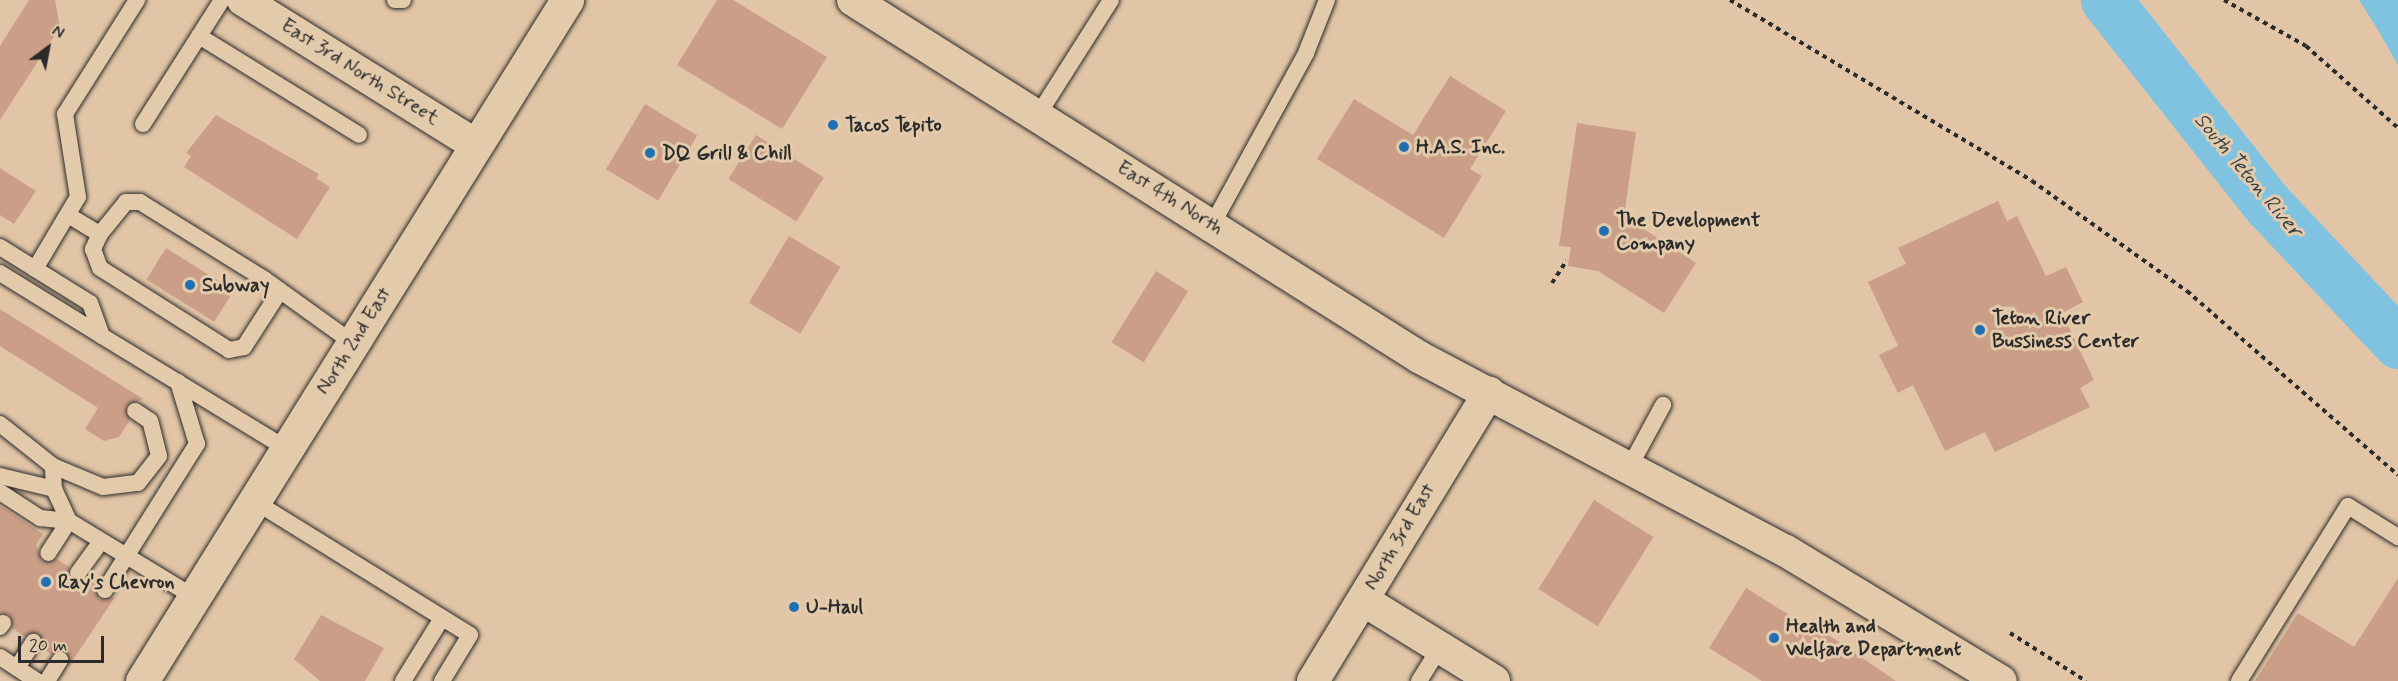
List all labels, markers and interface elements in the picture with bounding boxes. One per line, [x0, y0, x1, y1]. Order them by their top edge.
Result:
street label: East 3rd North Street [276, 14, 444, 130]
north arrow [18, 18, 78, 78]
text: N [48, 21, 68, 44]
water label: South Teton River [2189, 108, 2307, 242]
place label: Tacos Tepito [845, 113, 942, 137]
marker: Tacos Tepito [826, 118, 840, 132]
place label: H.A.S. Inc. [1416, 135, 1505, 159]
marker: H.A.S. Inc. [1397, 140, 1411, 154]
place label: DQ Grill & Chill [662, 141, 792, 165]
marker: DQ Grill & Chill [643, 146, 657, 160]
street label: East 4th North [1112, 156, 1228, 240]
place label: The Development Company [1616, 208, 1769, 255]
marker: The Development Company [1597, 224, 1611, 238]
place label: Subway [202, 273, 269, 297]
marker: Subway [183, 278, 197, 292]
street label: North 2nd East [311, 283, 397, 399]
place label: Teton River Bussiness Center [1992, 306, 2139, 353]
marker: Teton River Bussiness Center [1973, 323, 1987, 337]
street label: North 3rd East [1360, 479, 1440, 595]
place label: Ray's Chevron [58, 570, 178, 594]
marker: Ray's Chevron [39, 575, 53, 589]
place label: U-Haul [806, 595, 863, 619]
marker: U-Haul [787, 600, 801, 614]
place label: Health and Welfare Department [1786, 614, 1974, 661]
scale bar [21, 624, 106, 662]
marker: Health and Welfare Department [1767, 631, 1781, 645]
text: 20 m [29, 634, 67, 658]

